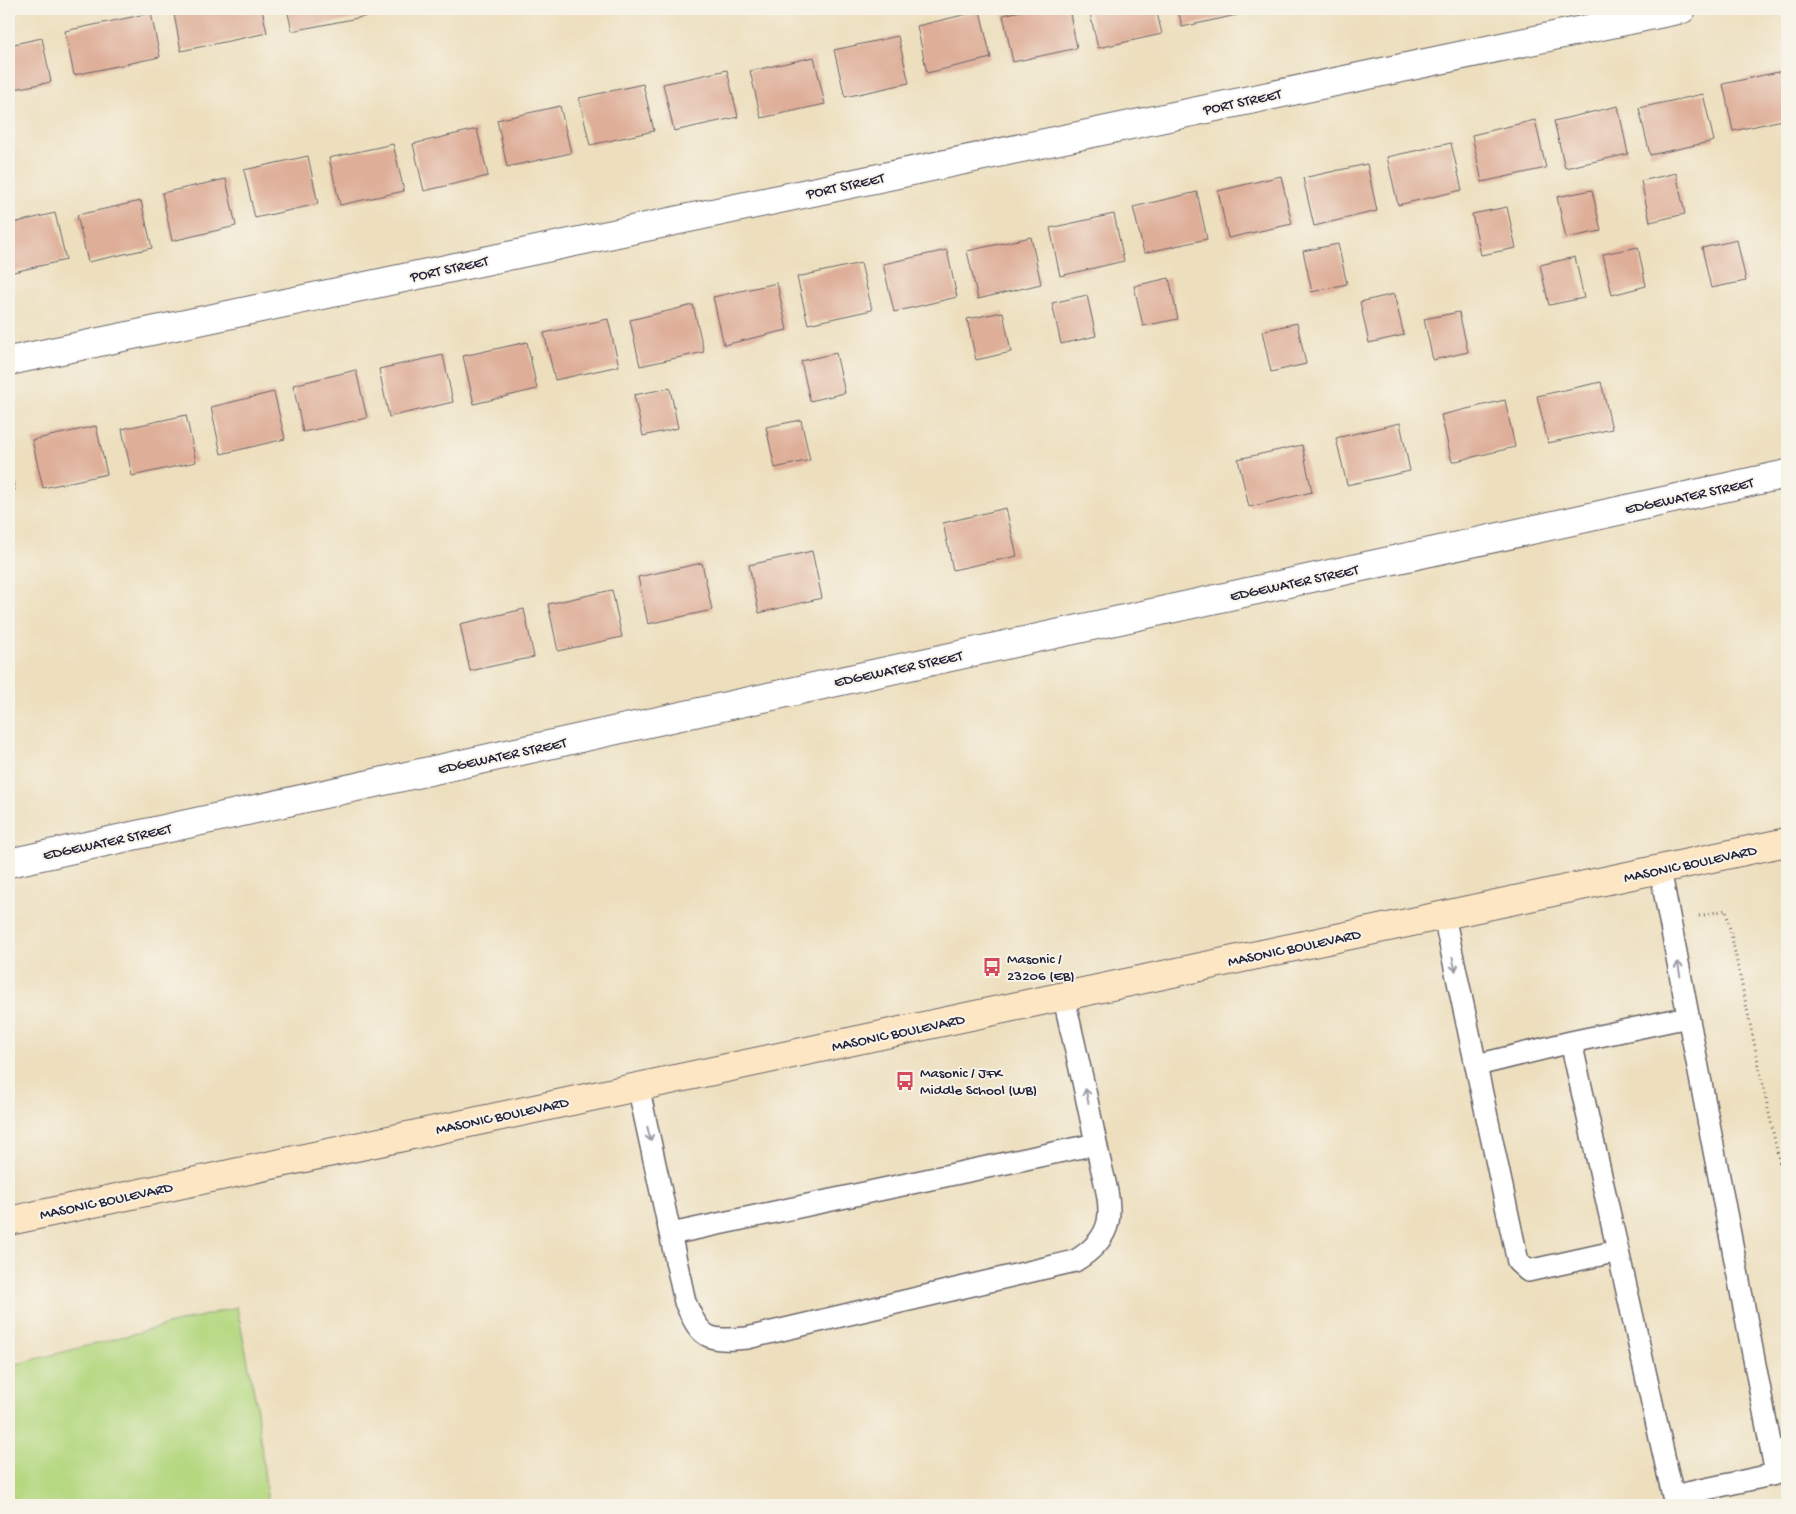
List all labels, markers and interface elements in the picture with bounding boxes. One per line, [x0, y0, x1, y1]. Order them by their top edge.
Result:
street label: PORT STREET [1201, 86, 1284, 120]
street label: PORT STREET [804, 170, 887, 204]
street label: PORT STREET [408, 253, 491, 287]
street label: EDGEWATER STREET [1623, 474, 1757, 519]
street label: EDGEWATER STREET [1228, 561, 1362, 606]
street label: EDGEWATER STREET [832, 647, 966, 692]
street label: EDGEWATER STREET [436, 734, 570, 779]
street label: EDGEWATER STREET [41, 820, 175, 865]
street label: MASONIC BOULEVARD [1622, 842, 1759, 888]
street label: MASONIC BOULEVARD [1226, 926, 1363, 972]
place label: Masonic / 23206 (EB) [1007, 951, 1075, 986]
one-way arrow [1450, 955, 1460, 971]
bus stop icon: Masonic / 23206 (EB) [981, 956, 1003, 978]
one-way arrow [1673, 961, 1683, 977]
street label: MASONIC BOULEVARD [830, 1011, 967, 1057]
place label: Masonic / JFK Middle School (WB) [920, 1065, 1037, 1100]
bus stop icon: Masonic / JFK Middle School (WB) [894, 1070, 916, 1092]
one-way arrow [1081, 1089, 1091, 1105]
street label: MASONIC BOULEVARD [434, 1094, 571, 1140]
one-way arrow [645, 1125, 654, 1141]
street label: MASONIC BOULEVARD [38, 1179, 175, 1225]

